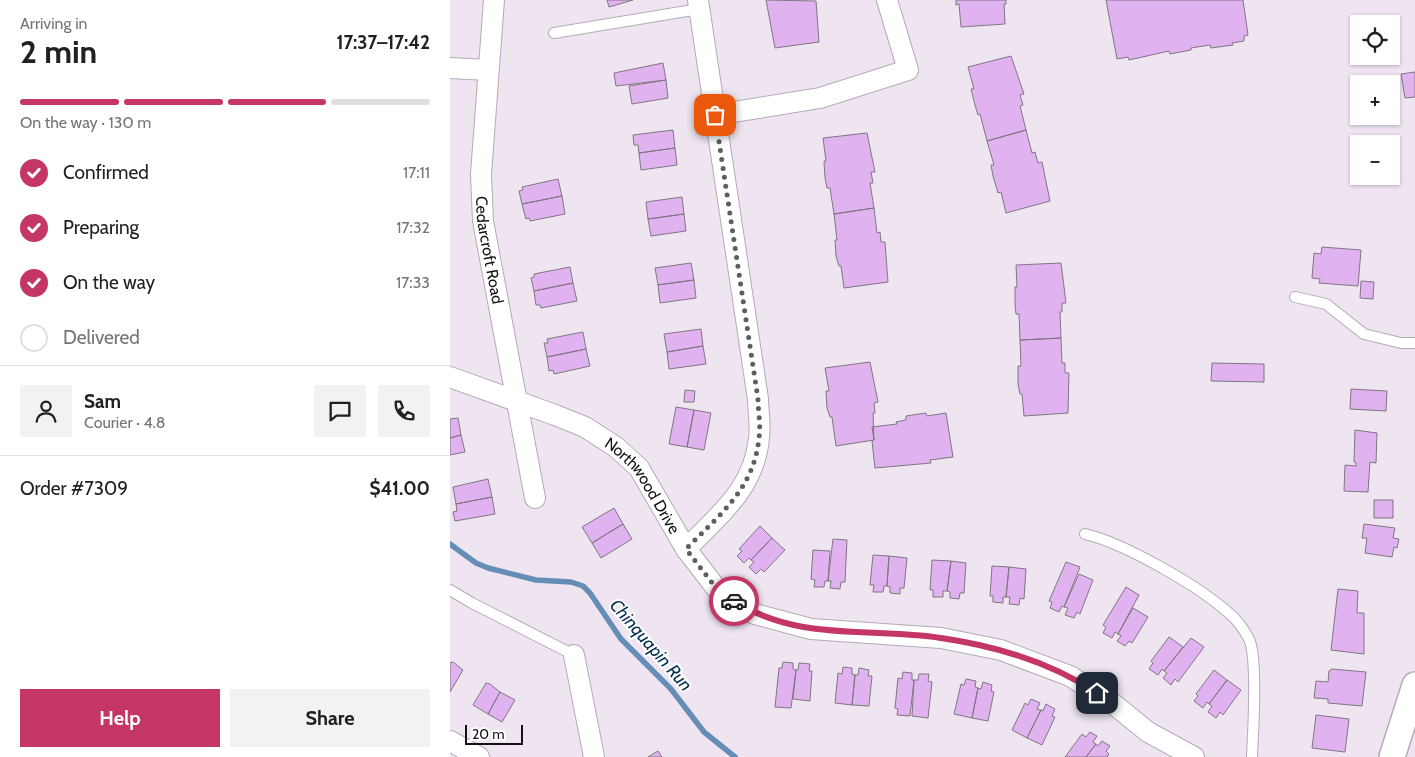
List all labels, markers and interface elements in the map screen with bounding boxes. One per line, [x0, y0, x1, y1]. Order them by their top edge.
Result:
text: Arriving in [20, 14, 87, 33]
map controls [1350, 15, 1400, 185]
button: locate [1350, 15, 1400, 65]
text: 17:37–17:42 [336, 31, 430, 54]
text: 2 min [20, 32, 97, 71]
button: + [1350, 75, 1400, 125]
pin [694, 94, 736, 136]
icon: bag [701, 101, 729, 129]
text: On the way · 130 m [20, 113, 151, 132]
button: − [1350, 135, 1400, 185]
icon: check [20, 159, 48, 187]
text: Confirmed [63, 161, 149, 184]
text: 17:11 [403, 163, 430, 182]
street label: Cedarcroft Road [472, 196, 507, 305]
icon: check [20, 214, 48, 242]
text: Preparing [63, 216, 139, 239]
text: 17:32 [396, 218, 430, 237]
icon: check [20, 269, 48, 297]
text: On the way [63, 271, 155, 294]
text: 17:33 [396, 273, 430, 292]
text: Delivered [63, 326, 140, 349]
button: person [20, 385, 72, 437]
button: chat [314, 385, 366, 437]
button: phone [378, 385, 430, 437]
text: Sam [84, 390, 121, 413]
text: Courier · 4.8 [84, 413, 166, 432]
street label: Northwood Drive [601, 433, 684, 537]
text: Order #7309 [20, 477, 128, 500]
text: $41.00 [369, 477, 430, 500]
courier [709, 576, 759, 626]
icon: car [720, 587, 748, 615]
water label: Chinquapin Run [605, 594, 697, 696]
pin [1076, 672, 1118, 714]
icon: home [1083, 679, 1111, 707]
button: Help [20, 689, 220, 747]
button: Share [230, 689, 430, 747]
scale bar [465, 722, 522, 745]
text: 20 m [472, 725, 505, 743]

